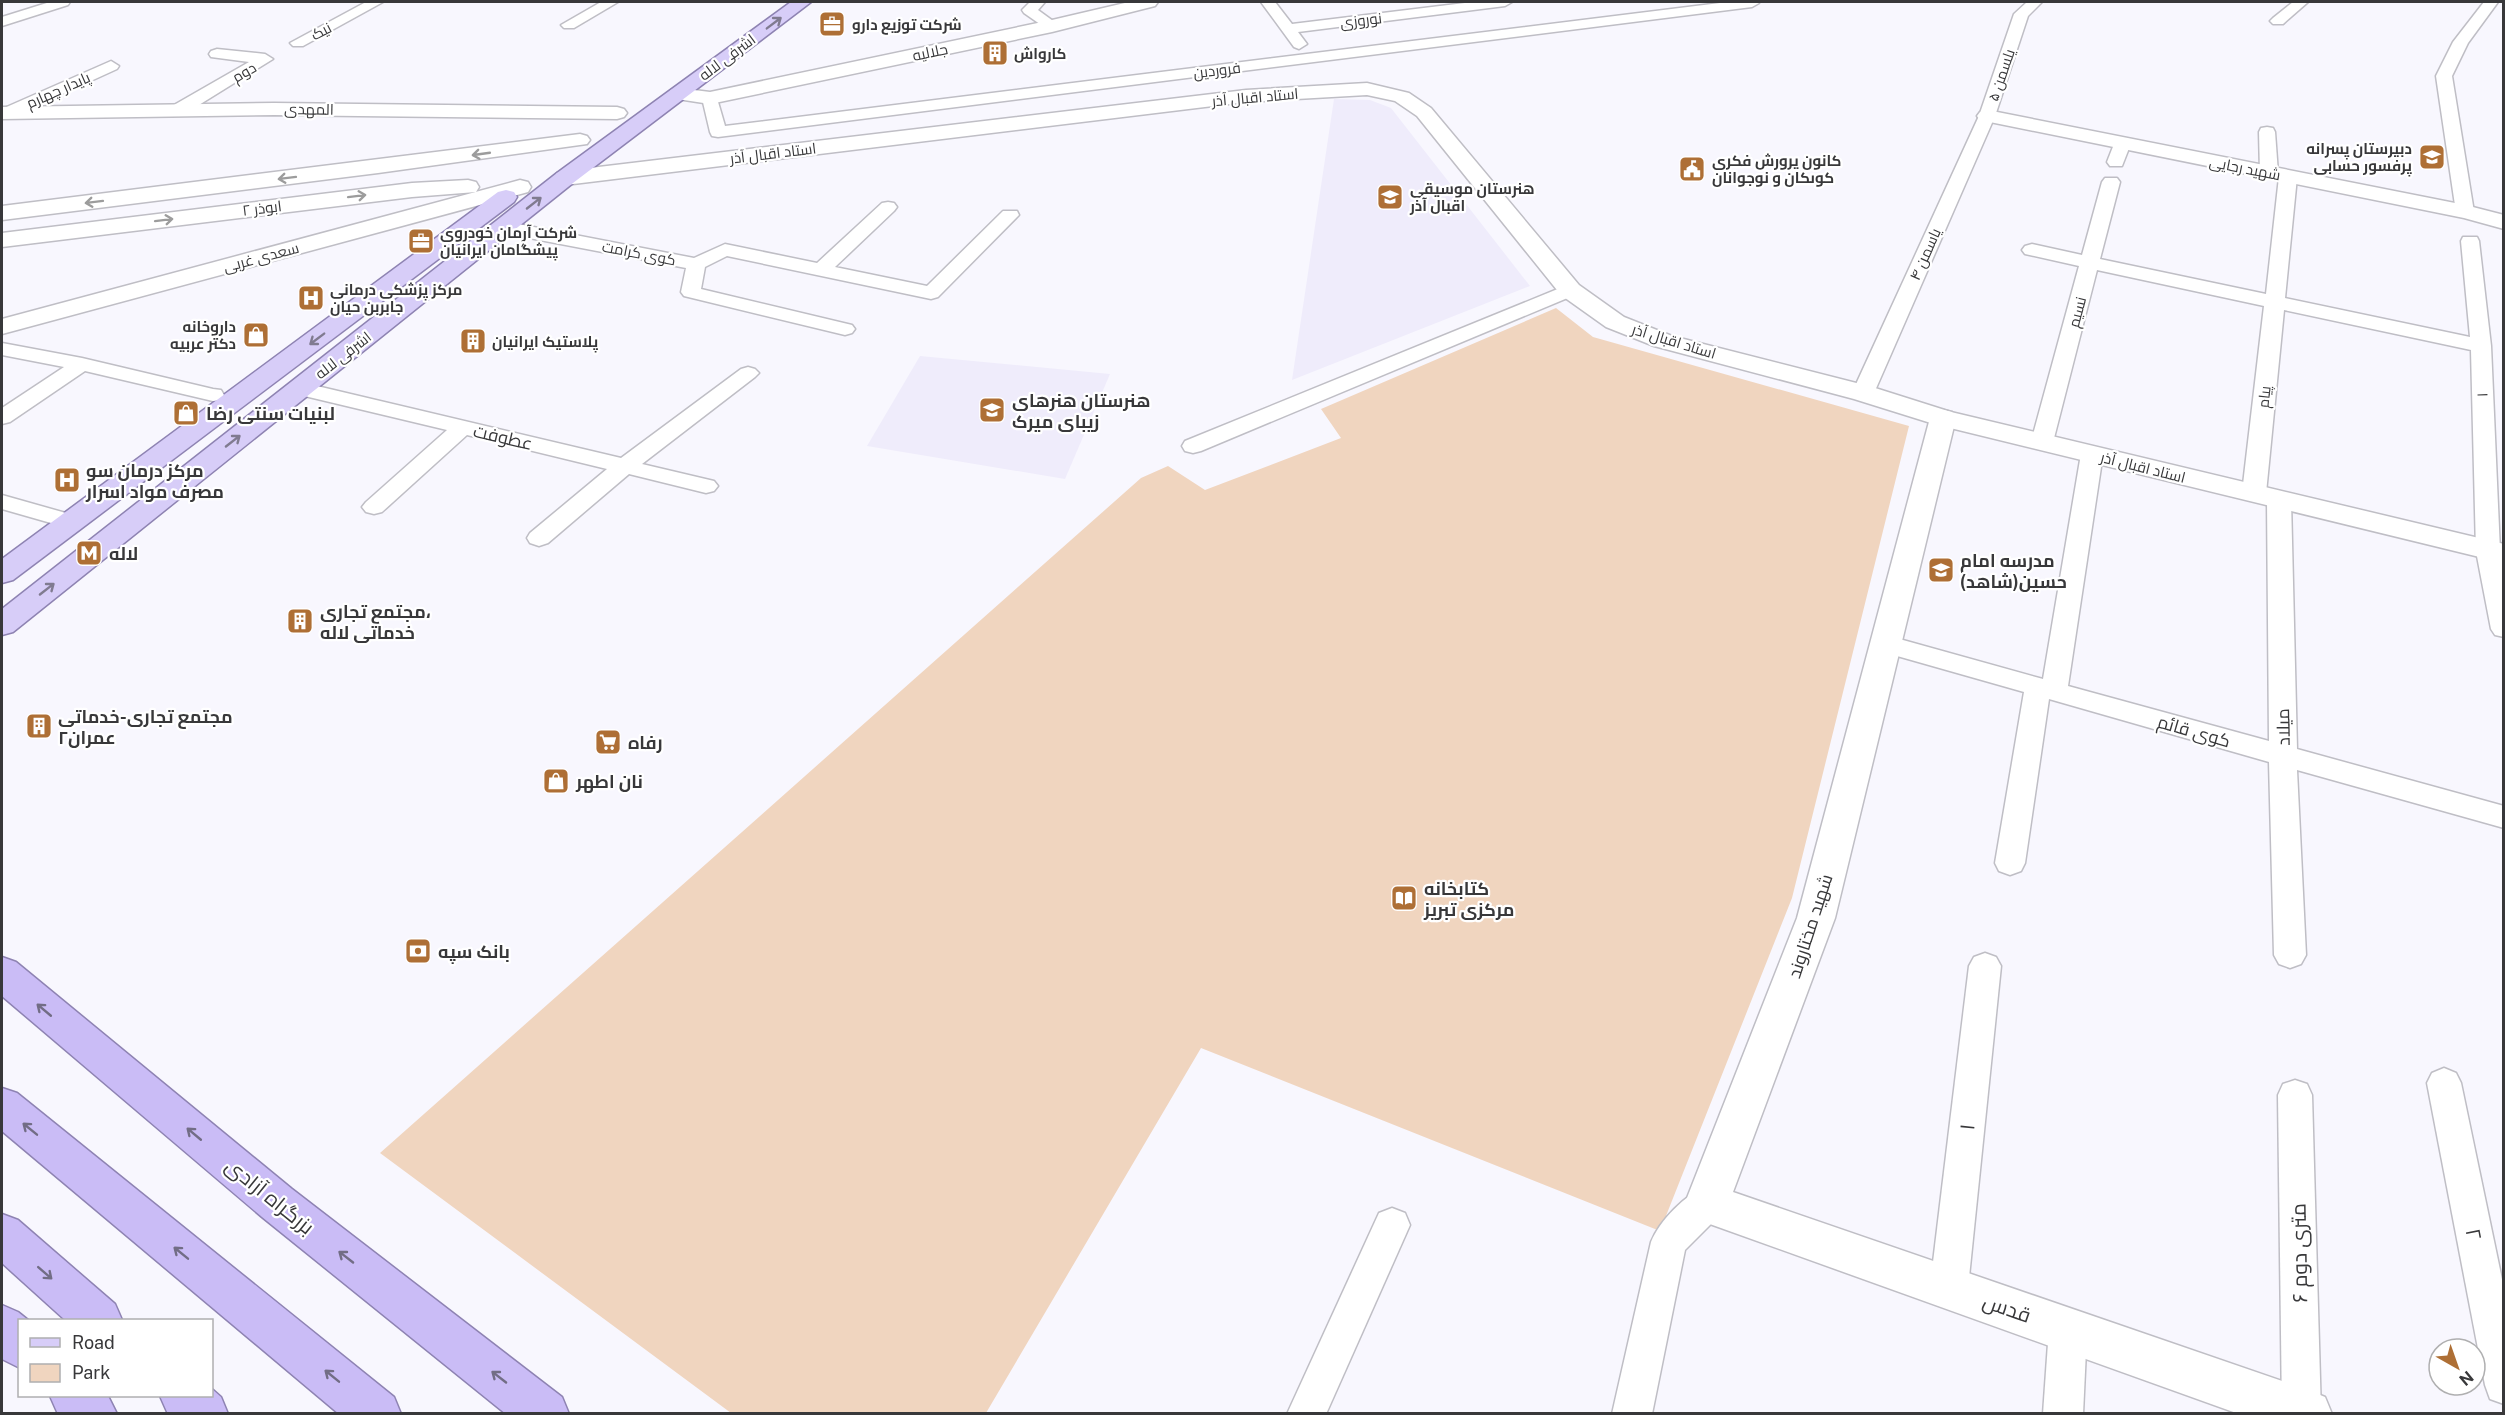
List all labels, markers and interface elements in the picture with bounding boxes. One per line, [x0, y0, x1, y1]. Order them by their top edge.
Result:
office icon: شرکت توزیع دارو [817, 9, 847, 39]
street label: نوروزی [1339, 9, 1383, 33]
one-way arrow [765, 16, 781, 29]
place label: شرکت توزیع دارو [852, 16, 962, 35]
street label: نیک [308, 19, 334, 43]
street label: اشرفی لاله [695, 30, 760, 85]
building icon: کارواش [980, 38, 1010, 68]
street label: جلالیه [911, 40, 949, 64]
place label: کارواش [1014, 45, 1067, 63]
street label: یلسمن ۵ [1984, 47, 2020, 104]
street label: دوم [229, 58, 260, 87]
street label: فروردین [1192, 59, 1242, 83]
street label: پایدار چهارم [23, 68, 93, 113]
street label: استاد اقبال آذر [1210, 85, 1299, 110]
street label: المهدی [284, 100, 334, 120]
street label: استاد اقبال آذر [728, 139, 817, 168]
place label: دبیرستان پسرانه پرفسور حسابی [2306, 140, 2413, 177]
school or university icon: دبیرستان پسرانه پرفسور حسابی [2417, 142, 2447, 172]
one-way arrow [471, 148, 491, 159]
place label: کانون پرورش فکرى کوىکان و نوجوانان [1712, 152, 1841, 187]
street label: شهید رجایی [2207, 153, 2282, 185]
public building icon: کانون پرورش فکرى کوىکان و نوجوانان [1677, 154, 1707, 184]
one-way arrow [278, 173, 298, 184]
place label: هنرستان موسیقی اقبال آذر [1409, 180, 1535, 215]
school or university icon: هنرستان موسیقی اقبال آذر [1375, 182, 1405, 212]
one-way arrow [347, 191, 367, 202]
one-way arrow [84, 196, 104, 207]
one-way arrow [526, 196, 542, 209]
street label: ابوذر ۲ [241, 197, 283, 220]
one-way arrow [153, 214, 173, 225]
place label: شرکت آرمان خودروی پیشگامان ایرانیان [440, 224, 577, 261]
street label: یاسمن ۴ [1906, 225, 1946, 283]
office icon: شرکت آرمان خودروی پیشگامان ایرانیان [406, 226, 436, 256]
street label: کوی کرامت [600, 238, 677, 270]
street label: سعدی غربی [221, 239, 301, 277]
place label: مرکز پزشکی درمانی جابربن حیان [330, 281, 462, 316]
hospital icon: مرکز پزشکی درمانی جابربن حیان [296, 283, 326, 313]
street label: نسیم [2065, 295, 2091, 330]
place label: داروخانه دکتر عربیه [170, 318, 236, 353]
shop icon: داروخانه دکتر عربیه [241, 320, 271, 350]
street label: استاد اقبال آذر [1629, 320, 1718, 363]
building icon: پلاستیک ایرانیان [458, 326, 488, 356]
street label: اشرفی لاله [312, 328, 376, 384]
one-way arrow [309, 333, 325, 345]
place label: پلاستیک ایرانیان [492, 333, 599, 353]
street label: پیام [2254, 385, 2276, 409]
place label: هنرستان هنرهای زیبای میرک [1012, 390, 1151, 433]
street label: ۱ [2473, 392, 2491, 398]
school or university icon: هنرستان هنرهای زیبای میرک [977, 395, 1007, 425]
shop icon: لبنیات سنتی رضا [171, 398, 201, 428]
place label: لبنیات سنتی رضا [206, 403, 335, 425]
street label: عطوفت [471, 420, 535, 455]
one-way arrow [225, 435, 241, 448]
street label: استاد اقبال آذر [2098, 448, 2187, 487]
place label: مرکز درمان سو مصرف مواد اسرار [85, 460, 224, 503]
hospital icon: مرکز درمان سو مصرف مواد اسرار [52, 465, 82, 495]
metro station icon: لاله [74, 538, 104, 568]
place label: لاله [109, 543, 138, 564]
place label: مدرسه امام حسین(شاهد) [1960, 550, 2067, 593]
school or university icon: مدرسه امام حسین(شاهد) [1926, 555, 1956, 585]
one-way arrow [39, 582, 55, 595]
place label: مجتمع تجاری، خدماتی لاله [320, 601, 430, 644]
building icon: مجتمع تجاری، خدماتی لاله [285, 606, 315, 636]
place label: مجتمع تجاری-خدماتی عمران۲ [58, 706, 233, 749]
street label: میلاد [2272, 708, 2294, 746]
building icon: مجتمع تجاری-خدماتی عمران۲ [24, 711, 54, 741]
street label: کوی قائم [2154, 711, 2233, 753]
supermarket icon: رفاه [593, 727, 623, 757]
place label: رفاه [628, 732, 663, 753]
shop icon: نان اطهر [541, 766, 571, 796]
place label: نان اطهر [575, 771, 643, 793]
street label: شهید مختاروند [1783, 871, 1838, 981]
place label: کتابخانه مرکزى تبریز [1423, 878, 1514, 921]
library icon: کتابخانه مرکزى تبریز [1389, 883, 1419, 913]
bank icon: بانک سپه [403, 936, 433, 966]
place label: بانک سپه [438, 941, 510, 964]
one-way arrow [37, 1003, 52, 1017]
one-way arrow [23, 1122, 38, 1136]
street label: ۱ [1954, 1122, 1980, 1132]
one-way arrow [187, 1127, 202, 1141]
street label: بزرگراه آزادی [220, 1153, 319, 1240]
street label: ۶ متری دوم [2286, 1203, 2314, 1303]
street label: ۲ [2461, 1226, 2487, 1242]
one-way arrow [173, 1246, 189, 1259]
one-way arrow [338, 1250, 354, 1263]
one-way arrow [37, 1266, 52, 1280]
street label: قدس [1979, 1288, 2034, 1329]
legend [18, 1319, 213, 1397]
text: Road [72, 1332, 115, 1353]
north arrow [2427, 1337, 2487, 1397]
text: Park [72, 1362, 110, 1383]
text: N [2455, 1367, 2477, 1389]
one-way arrow [324, 1370, 340, 1383]
one-way arrow [491, 1371, 507, 1384]

